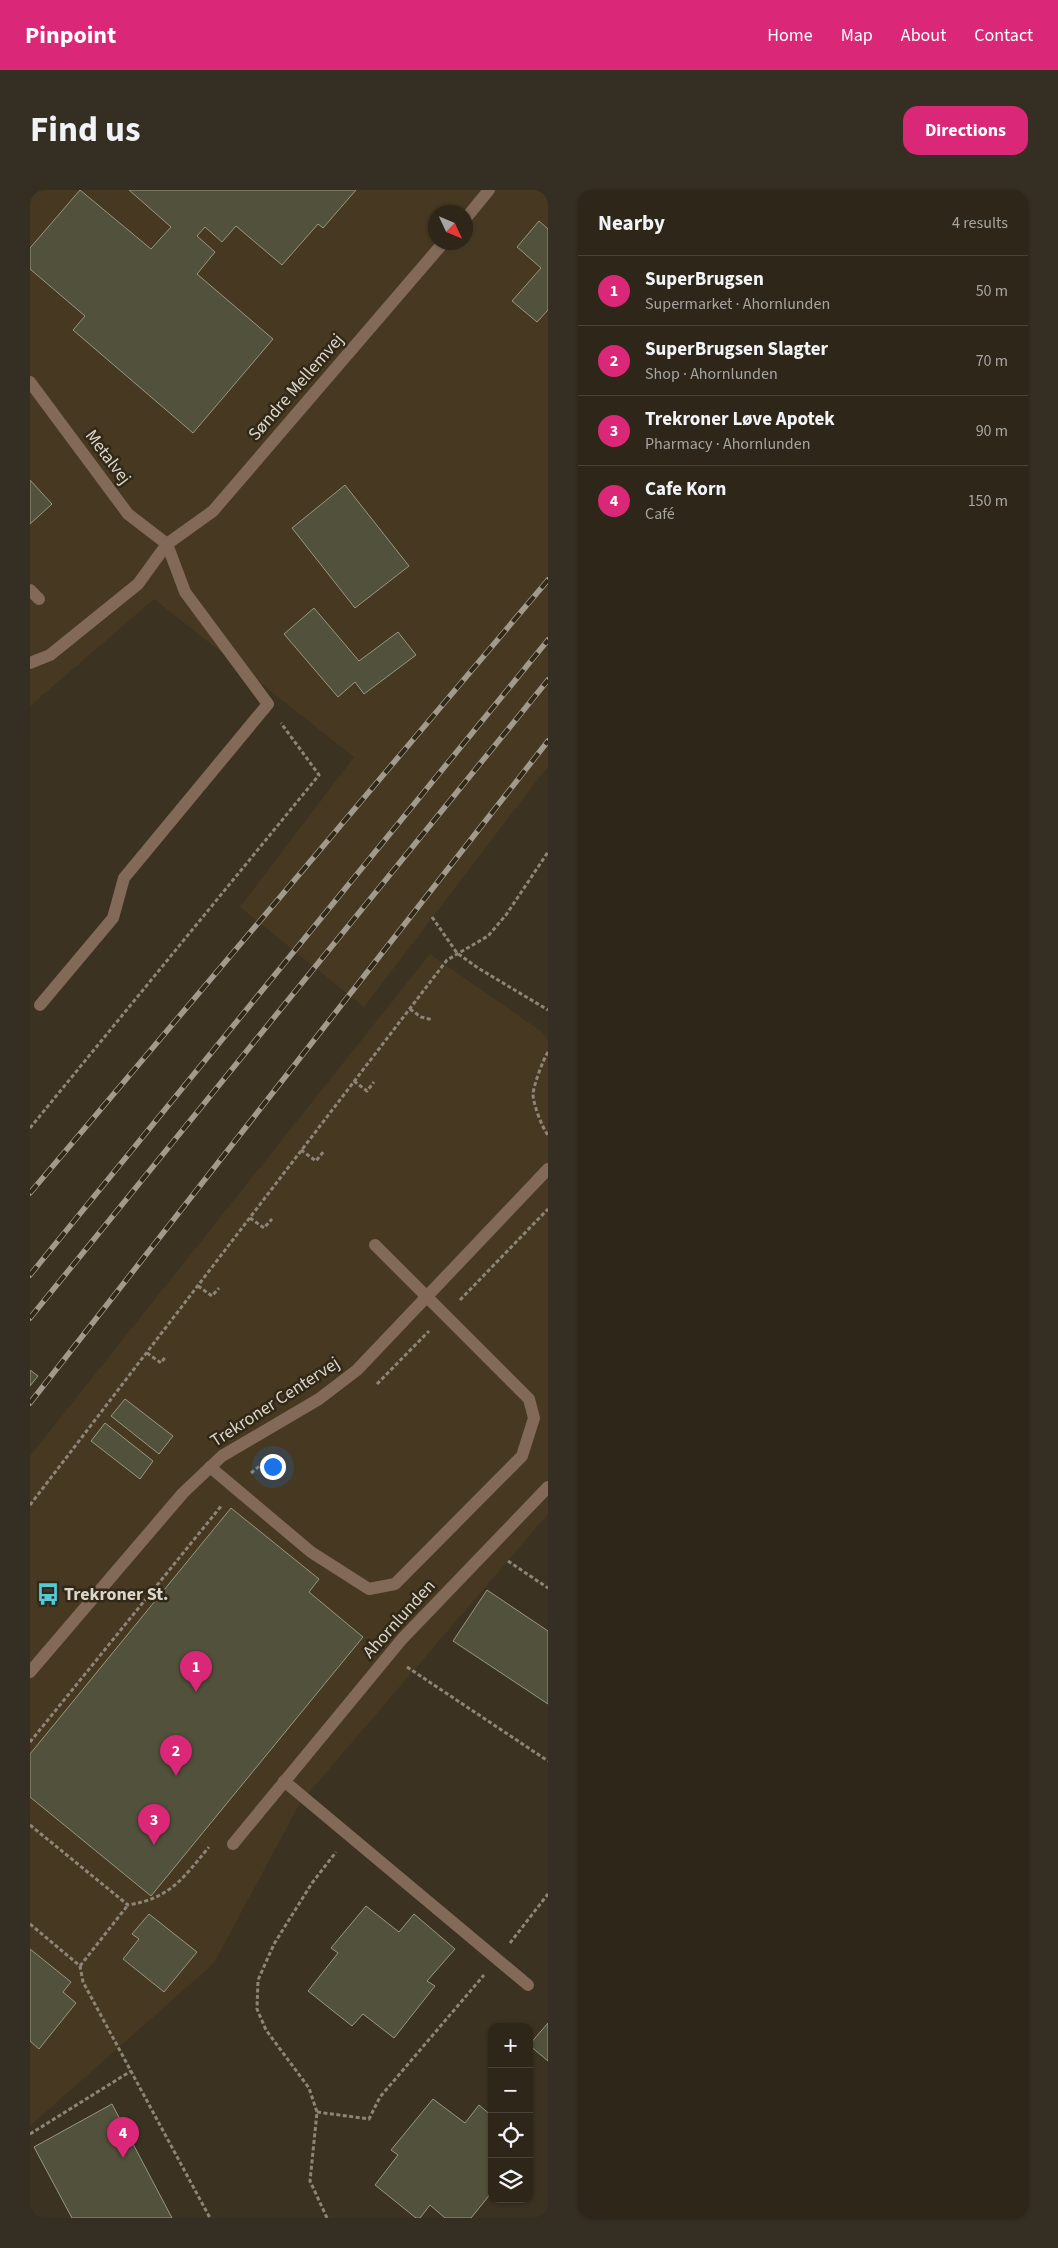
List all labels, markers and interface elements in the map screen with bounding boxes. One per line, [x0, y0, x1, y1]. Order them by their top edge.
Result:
text: Pinpoint [25, 18, 116, 53]
text: Home [767, 23, 813, 48]
text: Map [841, 23, 873, 48]
text: About [901, 23, 946, 48]
text: Contact [974, 23, 1033, 48]
text: Find us [30, 105, 140, 155]
button: Directions [903, 106, 1028, 155]
north arrow [428, 205, 473, 250]
text: Nearby [598, 208, 665, 238]
text: 4 results [952, 212, 1008, 234]
text: SuperBrugsen [645, 266, 764, 293]
text: 1 [610, 280, 618, 302]
text: 50 m [976, 280, 1008, 302]
text: Supermarket · Ahornlunden [645, 293, 830, 315]
street label: Søndre Mellemvej [242, 328, 350, 446]
text: SuperBrugsen Slagter [645, 336, 828, 363]
text: 2 [610, 350, 618, 372]
text: 70 m [976, 350, 1008, 372]
text: Shop · Ahornlunden [645, 363, 778, 385]
text: Trekroner Løve Apotek [645, 406, 835, 433]
text: 3 [610, 420, 618, 442]
text: 90 m [976, 420, 1008, 442]
street label: Metalvej [79, 424, 137, 490]
text: Pharmacy · Ahornlunden [645, 433, 810, 455]
text: Cafe Korn [645, 476, 726, 503]
text: 4 [610, 490, 618, 512]
text: 150 m [968, 490, 1008, 512]
text: Café [645, 503, 675, 525]
street label: Trekroner Centervej [206, 1351, 344, 1453]
your location [260, 1454, 286, 1480]
street label: Ahornlunden [357, 1574, 441, 1664]
bus stop icon: Trekroner St. [35, 1581, 61, 1607]
place label: Trekroner St. [64, 1582, 168, 1607]
pin: 1 [180, 1651, 212, 1692]
pin: 2 [160, 1735, 192, 1776]
pin: 3 [138, 1804, 170, 1845]
map controls [488, 2023, 533, 2203]
button: + [488, 2023, 533, 2068]
button: − [488, 2068, 533, 2113]
button: locate [488, 2113, 533, 2158]
pin: 4 [107, 2117, 139, 2158]
button: layers [488, 2158, 533, 2203]

